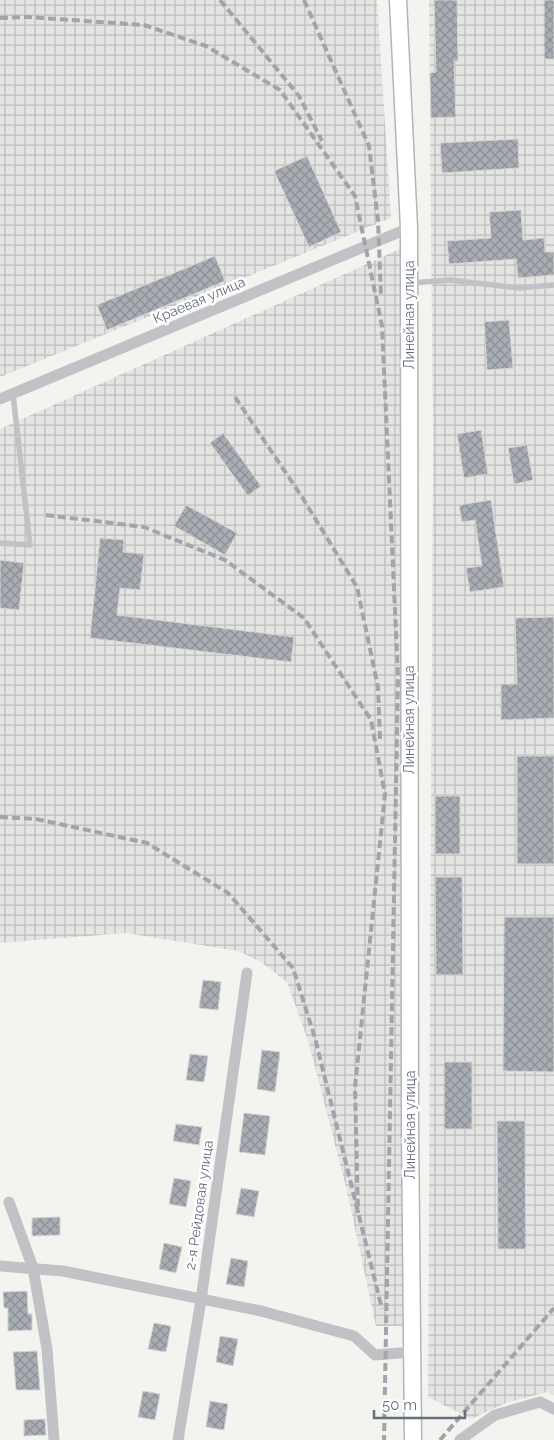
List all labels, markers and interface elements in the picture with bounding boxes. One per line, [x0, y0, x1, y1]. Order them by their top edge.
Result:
street label: Линейная улица [401, 260, 417, 370]
street label: Краевая улица [151, 273, 247, 327]
street label: Линейная улица [401, 665, 417, 775]
street label: Линейная улица [402, 1070, 418, 1180]
street label: 2-я Рейдовая улица [182, 1139, 216, 1271]
scale bar [374, 1388, 465, 1420]
text: 50 m [382, 1396, 417, 1414]

